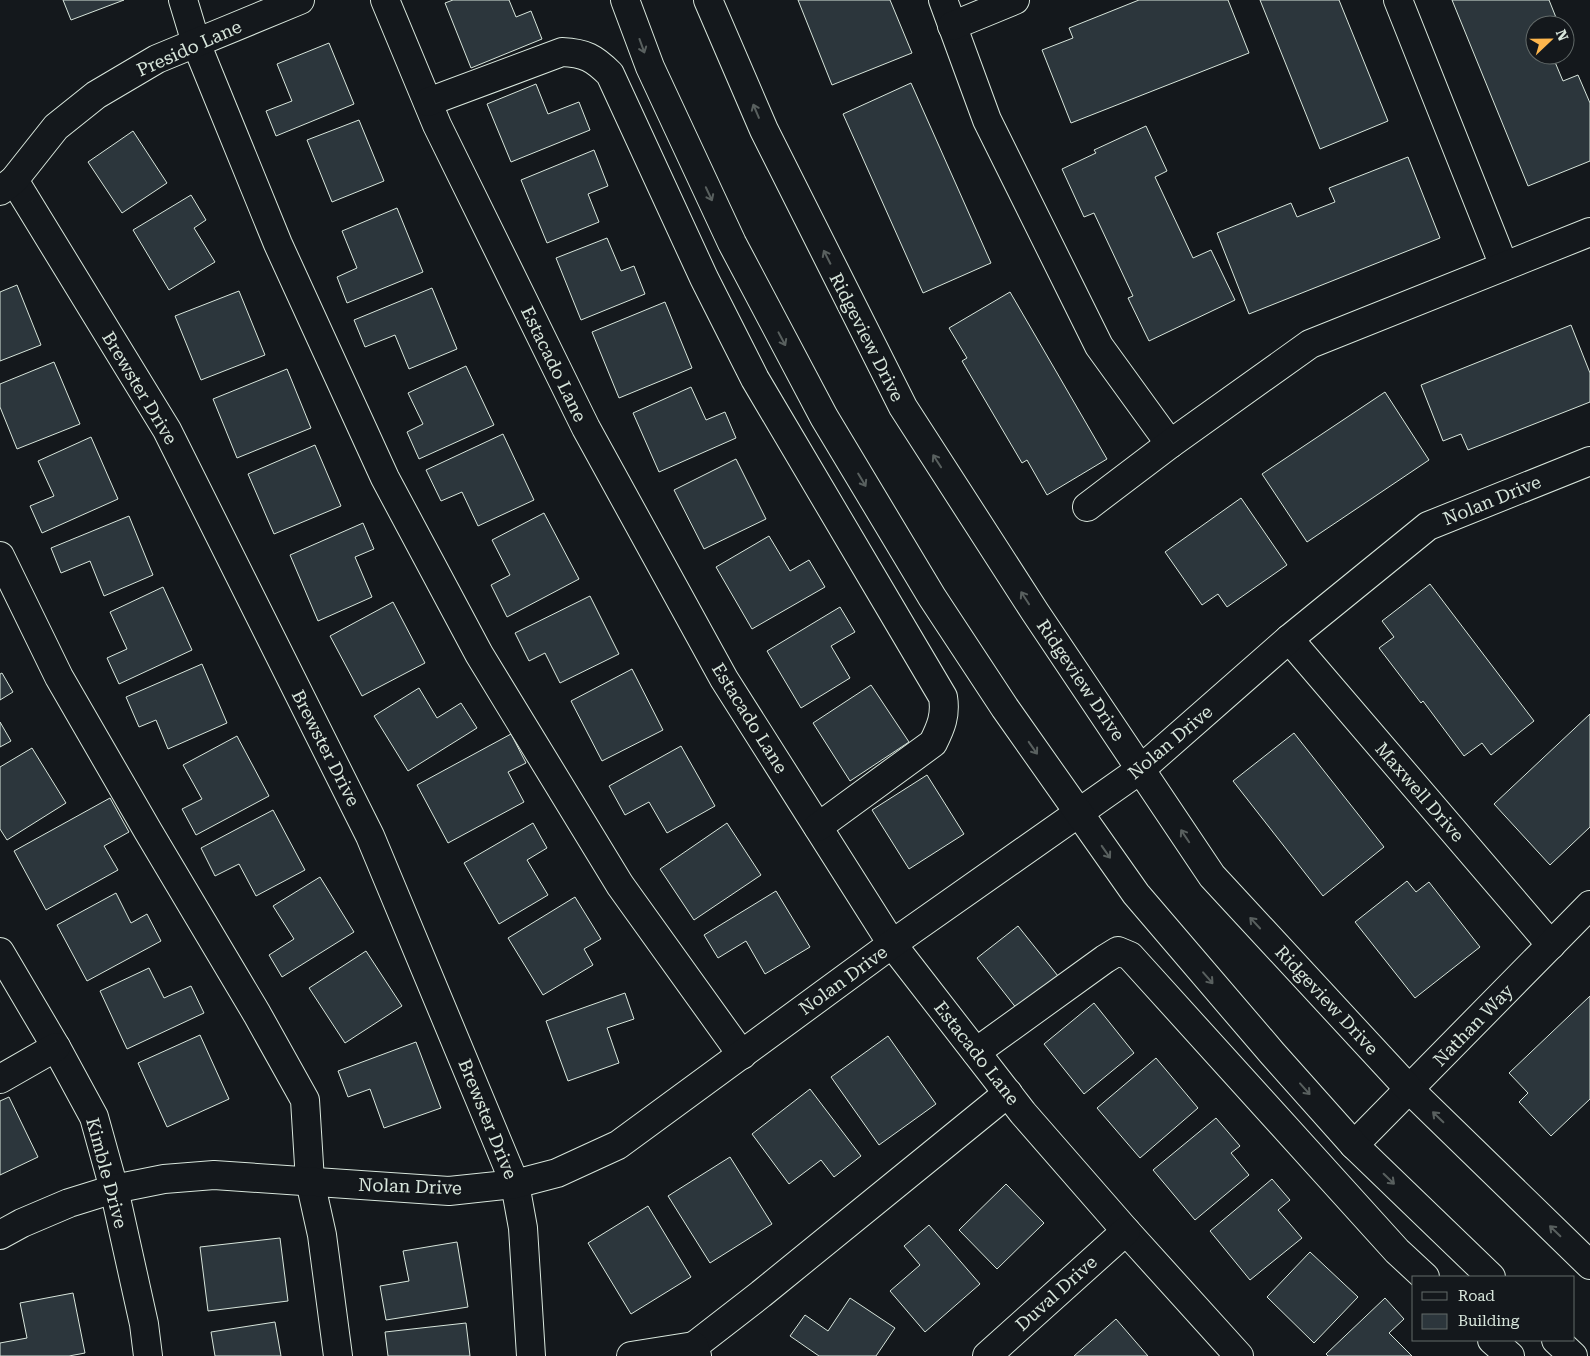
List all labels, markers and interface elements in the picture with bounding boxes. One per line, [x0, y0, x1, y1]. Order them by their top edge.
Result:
street label: Presido Lane [133, 15, 245, 81]
north arrow [1525, 15, 1575, 65]
text: N [1553, 27, 1572, 43]
one-way arrow [638, 37, 647, 53]
one-way arrow [750, 104, 760, 119]
one-way arrow [705, 186, 714, 201]
one-way arrow [822, 250, 831, 265]
street label: Ridgeview Drive [826, 269, 909, 405]
street label: Estacado Lane [517, 303, 591, 425]
street label: Brewster Drive [98, 328, 182, 448]
one-way arrow [777, 331, 787, 346]
one-way arrow [932, 455, 942, 469]
street label: Nolan Drive [1440, 471, 1544, 529]
one-way arrow [857, 473, 867, 487]
one-way arrow [1020, 591, 1030, 605]
street label: Ridgeview Drive [1033, 615, 1129, 745]
street label: Estacado Lane [708, 659, 792, 777]
street label: Brewster Drive [288, 686, 364, 810]
street label: Nolan Drive [1124, 701, 1217, 783]
street label: Maxwell Drive [1371, 738, 1469, 846]
one-way arrow [1028, 741, 1038, 755]
one-way arrow [1180, 829, 1190, 843]
one-way arrow [1101, 845, 1111, 859]
one-way arrow [1249, 916, 1261, 929]
street label: Nolan Drive [795, 941, 891, 1019]
street label: Ridgeview Drive [1271, 941, 1383, 1059]
one-way arrow [1202, 972, 1214, 985]
street label: Nathan Way [1429, 980, 1517, 1070]
street label: Estacado Lane [930, 997, 1024, 1109]
street label: Brewster Drive [454, 1056, 522, 1182]
one-way arrow [1299, 1083, 1311, 1096]
one-way arrow [1433, 1112, 1445, 1124]
street label: Kimble Drive [82, 1115, 132, 1231]
one-way arrow [1383, 1172, 1395, 1184]
street label: Nolan Drive [358, 1174, 462, 1198]
one-way arrow [1549, 1225, 1561, 1237]
street label: Duval Drive [1011, 1251, 1101, 1335]
legend [1412, 1276, 1575, 1341]
text: Road [1458, 1287, 1495, 1305]
text: Building [1458, 1312, 1520, 1330]

